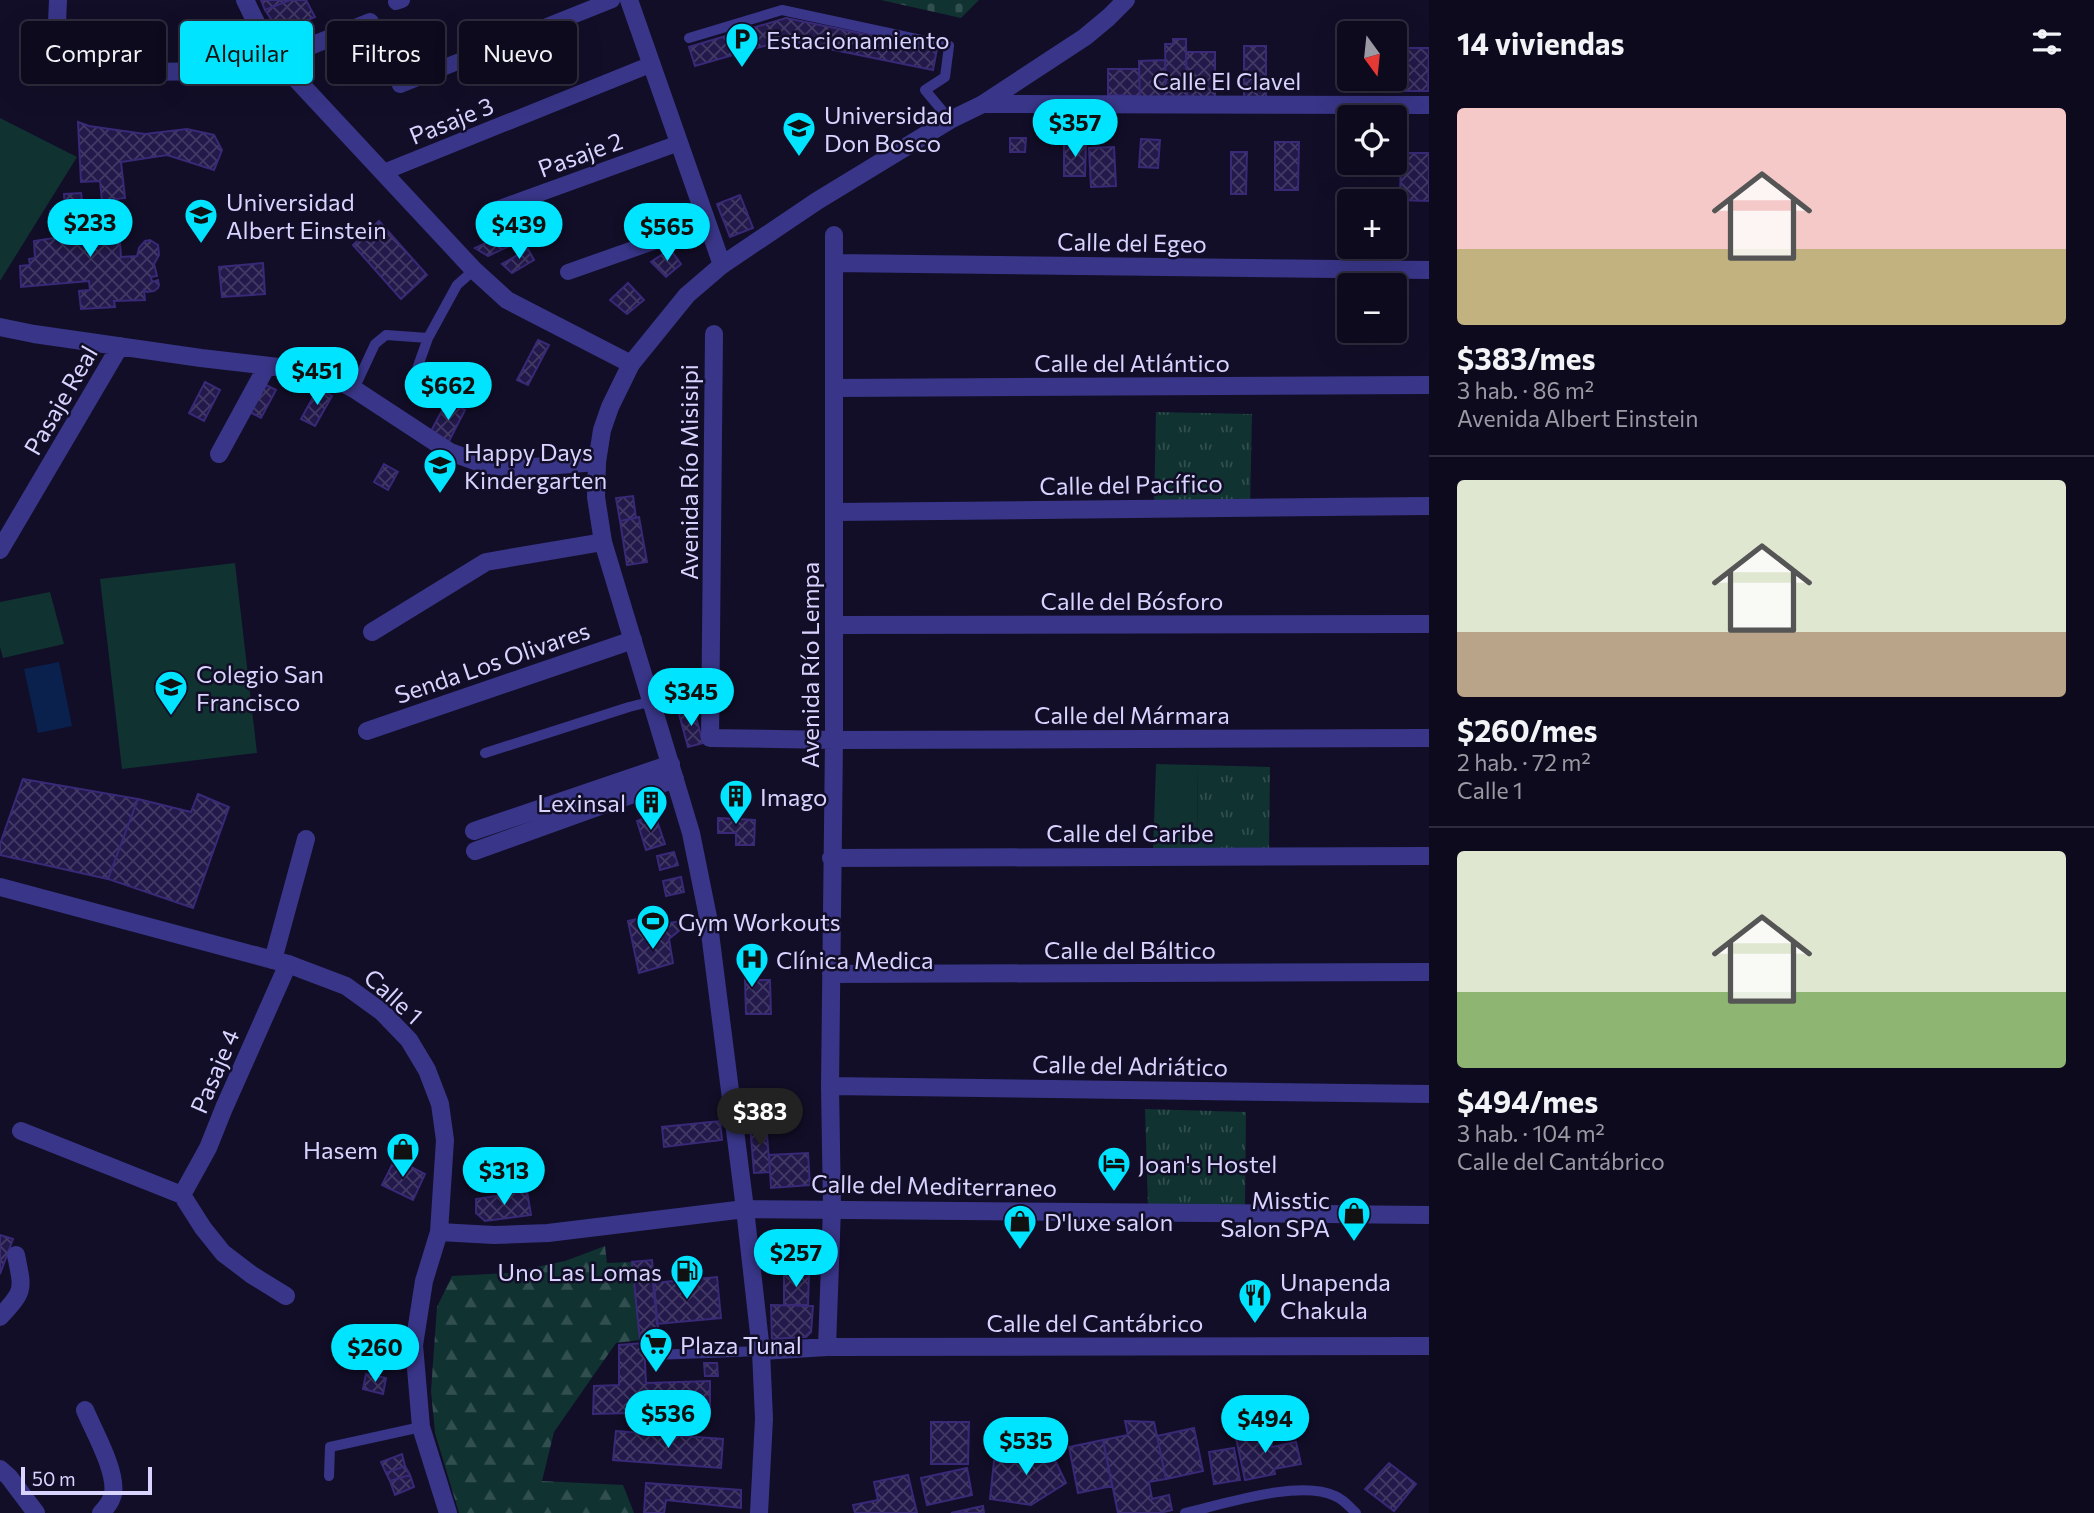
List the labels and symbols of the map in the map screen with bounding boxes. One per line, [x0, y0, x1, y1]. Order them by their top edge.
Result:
parking icon: Estacionamiento [723, 20, 761, 69]
north arrow [1337, 21, 1407, 91]
place label: Estacionamiento [766, 25, 950, 54]
street label: Calle El Clavel [1153, 66, 1301, 95]
street label: Pasaje 3 [405, 90, 497, 150]
place label: Universidad Don Bosco [824, 100, 953, 157]
pin: $357 [1034, 100, 1116, 159]
school or university icon: Universidad Don Bosco [780, 109, 818, 158]
street label: Pasaje 2 [534, 125, 626, 183]
place label: Universidad Albert Einstein [226, 187, 387, 244]
school or university icon: Universidad Albert Einstein [182, 196, 220, 245]
pin: $233 [49, 200, 131, 259]
pin: $439 [478, 202, 560, 261]
pin: $565 [626, 204, 708, 263]
street label: Calle del Egeo [1057, 226, 1207, 258]
street label: Pasaje Real [17, 340, 103, 460]
pin: $451 [276, 348, 358, 407]
street label: Calle del Atlántico [1034, 348, 1230, 377]
pin: $662 [407, 362, 489, 422]
street label: Avenida Río Misisipi [674, 364, 703, 580]
place label: Happy Days Kindergarten [464, 437, 607, 494]
school or university icon: Happy Days Kindergarten [421, 446, 459, 495]
street label: Calle del Pacífico [1039, 468, 1223, 500]
street label: Avenida Río Lempa [795, 562, 824, 768]
street label: Calle del Bósforo [1041, 586, 1223, 615]
street label: Senda Los Olivares [391, 615, 593, 709]
place label: Colegio San Francisco [196, 659, 324, 716]
school or university icon: Colegio San Francisco [152, 668, 190, 717]
pin: $345 [650, 668, 732, 728]
street label: Calle del Mármara [1034, 700, 1230, 729]
building icon: Imago [717, 777, 755, 826]
place label: Imago [760, 782, 827, 811]
building icon: Lexinsal [632, 783, 670, 832]
place label: Lexinsal [537, 788, 626, 817]
street label: Calle del Caribe [1046, 818, 1214, 847]
sports icon: Gym Workouts [634, 902, 672, 951]
place label: Gym Workouts [678, 907, 841, 936]
street label: Calle del Báltico [1044, 935, 1216, 964]
hospital icon: Clínica Medica [733, 940, 771, 989]
place label: Clínica Medica [776, 945, 934, 974]
street label: Calle 1 [359, 962, 429, 1030]
street label: Pasaje 4 [183, 1024, 245, 1118]
street label: Calle del Adriático [1032, 1049, 1228, 1081]
pin: $383 [719, 1088, 801, 1148]
shop icon: Hasem [384, 1130, 422, 1179]
place label: Hasem [303, 1135, 378, 1164]
hotel icon: Joan's Hostel [1095, 1144, 1133, 1193]
pin: $313 [463, 1148, 545, 1207]
place label: Joan's Hostel [1138, 1149, 1277, 1178]
street label: Calle del Mediterraneo [811, 1168, 1057, 1202]
place label: Misstic Salon SPA [1220, 1185, 1330, 1242]
shop icon: Misstic Salon SPA [1335, 1194, 1373, 1243]
shop icon: D'luxe salon [1001, 1202, 1039, 1251]
place label: D'luxe salon [1044, 1207, 1173, 1236]
pin: $257 [755, 1230, 837, 1289]
fuel station icon: Uno Las Lomas [668, 1252, 706, 1301]
place label: Uno Las Lomas [497, 1257, 662, 1286]
place label: Unapenda Chakula [1280, 1267, 1391, 1324]
restaurant icon: Unapenda Chakula [1236, 1276, 1274, 1325]
street label: Calle del Cantábrico [987, 1308, 1203, 1337]
pin: $260 [334, 1324, 416, 1384]
supermarket icon: Plaza Tunal [637, 1325, 675, 1374]
place label: Plaza Tunal [680, 1330, 802, 1359]
pin: $536 [627, 1390, 709, 1450]
pin: $494 [1224, 1396, 1306, 1455]
pin: $535 [985, 1418, 1067, 1477]
scale bar [21, 1464, 152, 1496]

